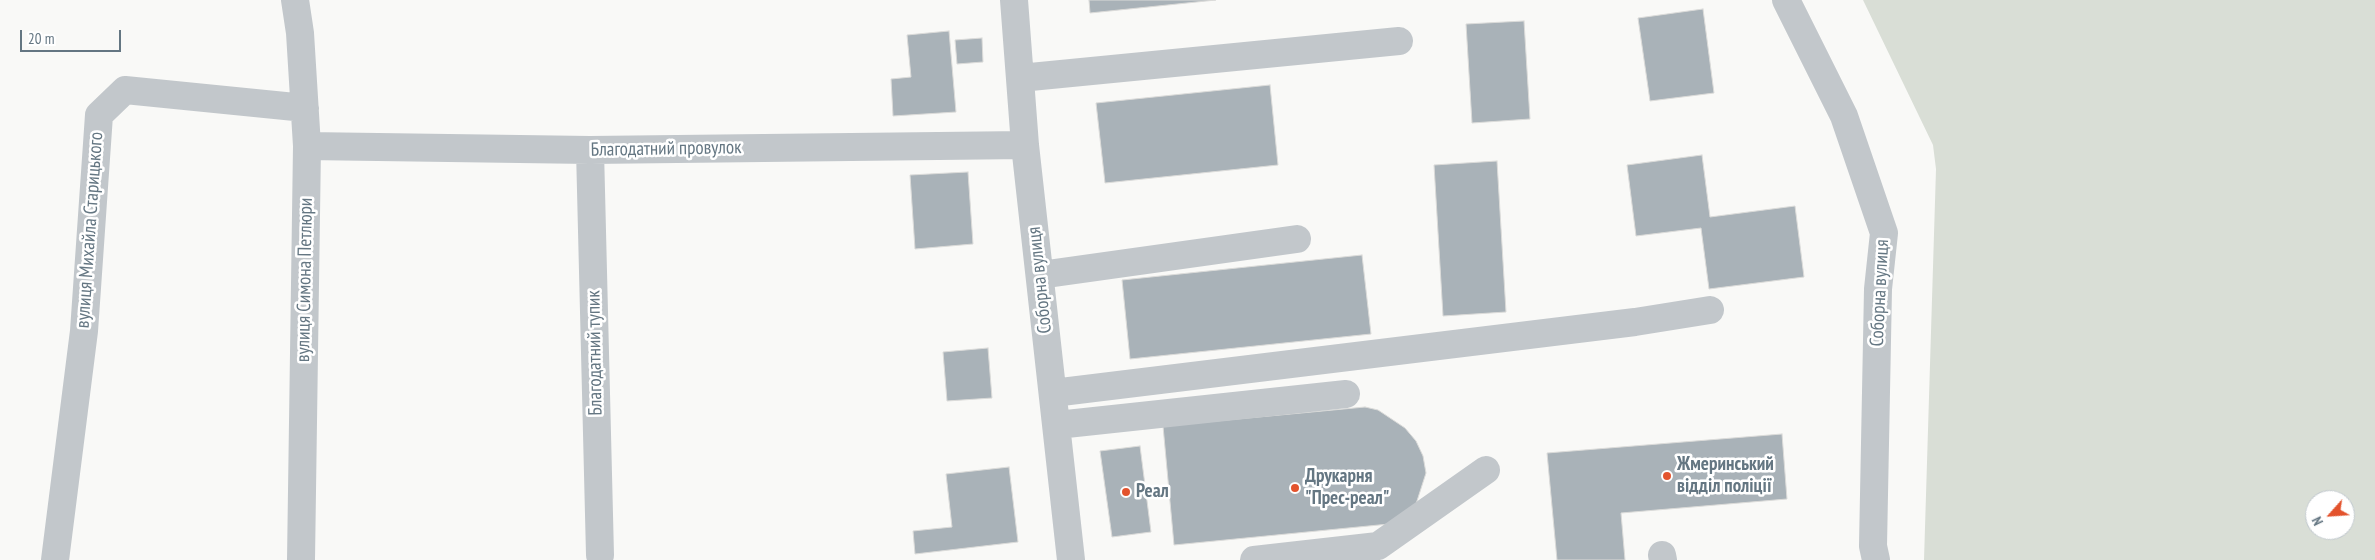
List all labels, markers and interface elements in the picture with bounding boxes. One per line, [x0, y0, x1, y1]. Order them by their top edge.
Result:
scale bar [22, 20, 124, 52]
text: 20 m [28, 29, 54, 48]
street label: вулиця Михайла Старицького [72, 131, 108, 329]
street label: Благодатний провулок [590, 136, 742, 162]
street label: вулиця Симона Петлюри [292, 198, 318, 362]
street label: Соборна вулиця [1023, 225, 1057, 335]
street label: Соборна вулиця [1866, 239, 1894, 347]
street label: Благодатний тупик [583, 290, 607, 416]
place label: Жмеринський відділ поліції [1677, 454, 1774, 498]
place label: Друкарня "Прес-реал" [1305, 466, 1389, 510]
marker: Жмеринський відділ поліції [1661, 470, 1673, 482]
place label: Реал [1136, 481, 1169, 503]
marker: Друкарня "Прес-реал" [1289, 482, 1301, 494]
marker: Реал [1120, 486, 1132, 498]
north arrow [2305, 490, 2355, 540]
text: N [2308, 514, 2327, 528]

